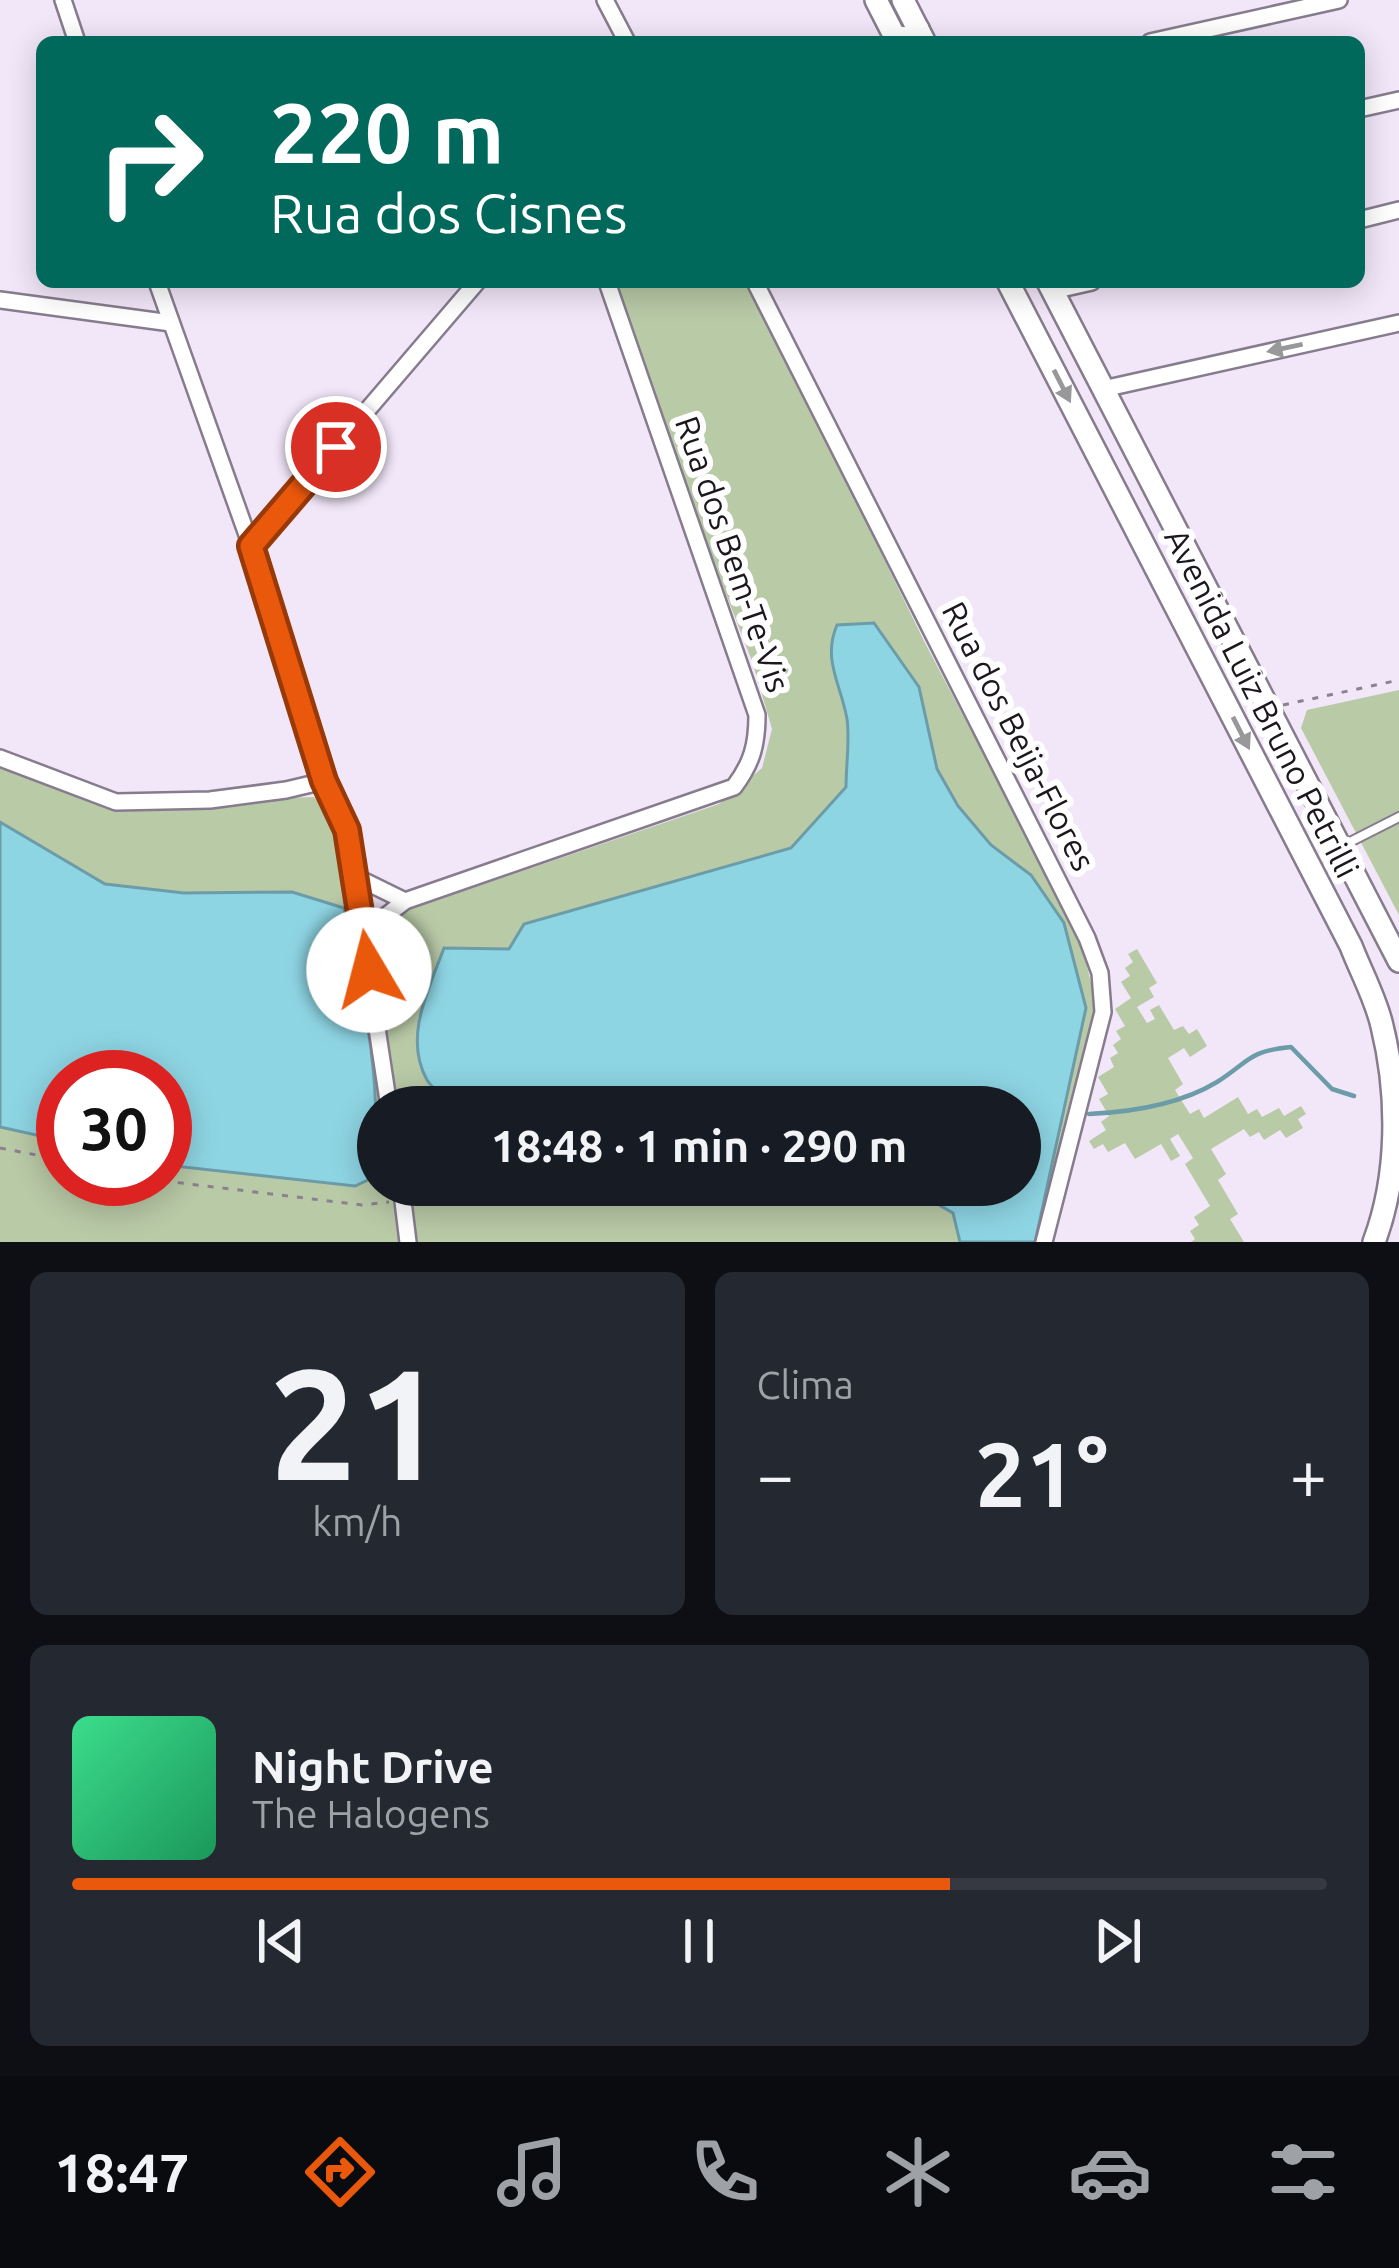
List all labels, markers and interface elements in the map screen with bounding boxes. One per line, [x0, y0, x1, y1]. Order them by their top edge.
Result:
icon: right [72, 84, 228, 240]
text: 220 m [270, 85, 504, 179]
text: Rua dos Cisnes [270, 183, 627, 243]
one-way arrow [1265, 340, 1303, 359]
one-way arrow [1051, 369, 1072, 403]
pin [285, 396, 387, 498]
street label: Rua dos Bem-Te-Vis [669, 411, 798, 696]
icon: arrive [303, 414, 369, 480]
street label: Avenida Luiz Bruno Petrilli [1158, 522, 1367, 883]
street label: Rua dos Beija-Flores [936, 595, 1103, 876]
one-way arrow [1230, 715, 1250, 750]
position arrow [306, 907, 432, 1033]
speed limit sign: 30 [36, 1050, 192, 1206]
text: 18:48 · 1 min · 290 m [491, 1120, 907, 1171]
text: 21 [269, 1335, 445, 1509]
text: Clima [757, 1363, 854, 1406]
text: 21° [975, 1423, 1108, 1524]
text: − [757, 1437, 794, 1511]
text: + [1290, 1437, 1327, 1511]
text: km/h [312, 1500, 402, 1543]
text: Night Drive [252, 1741, 494, 1792]
text: The Halogens [252, 1792, 490, 1835]
icon: previous [248, 1908, 314, 1974]
icon: pause [666, 1908, 732, 1974]
icon: next [1085, 1908, 1151, 1974]
icon: directions [298, 2130, 382, 2214]
icon: music [490, 2130, 574, 2214]
icon: phone [683, 2130, 767, 2214]
icon: climate [876, 2130, 960, 2214]
icon: car [1068, 2130, 1152, 2214]
icon: filters [1261, 2130, 1345, 2214]
text: 18:47 [54, 2142, 189, 2202]

